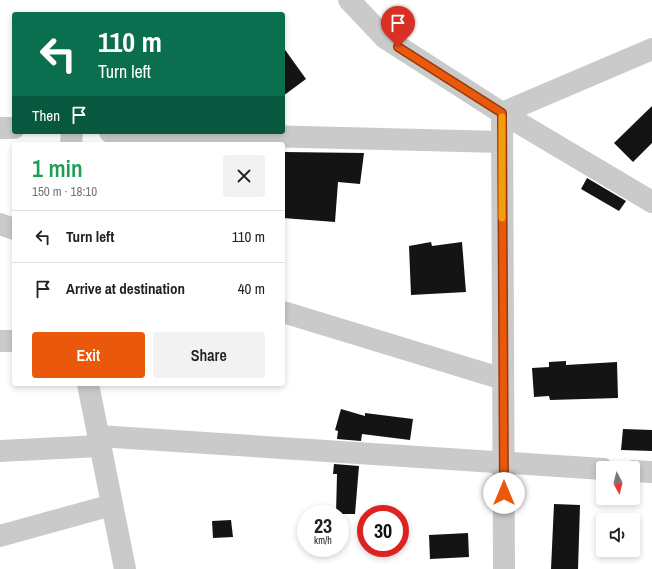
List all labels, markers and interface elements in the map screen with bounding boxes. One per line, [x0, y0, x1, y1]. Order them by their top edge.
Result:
pin [381, 6, 415, 47]
icon: arrive [387, 12, 409, 34]
text: 110 m [98, 23, 162, 61]
icon: left [32, 28, 84, 80]
text: Turn left [98, 59, 151, 84]
icon: arrive [68, 104, 90, 126]
text: Then [32, 105, 60, 126]
text: 1 min [32, 152, 83, 184]
button: close [223, 155, 265, 197]
text: 150 m · 18:10 [32, 183, 97, 200]
icon: left [32, 226, 54, 248]
text: Turn left [66, 226, 114, 247]
text: 110 m [232, 226, 265, 247]
icon: arrive [32, 278, 54, 300]
text: Arrive at destination [66, 278, 185, 299]
text: 40 m [238, 278, 265, 299]
button: Exit [32, 332, 145, 378]
button: Share [153, 332, 265, 378]
north arrow [596, 461, 640, 505]
map controls [596, 461, 640, 557]
position arrow [483, 472, 525, 514]
speed limit sign: 30 [357, 505, 409, 557]
text: 23 [314, 512, 332, 539]
button: sound [596, 513, 640, 557]
text: km/h [314, 534, 332, 547]

